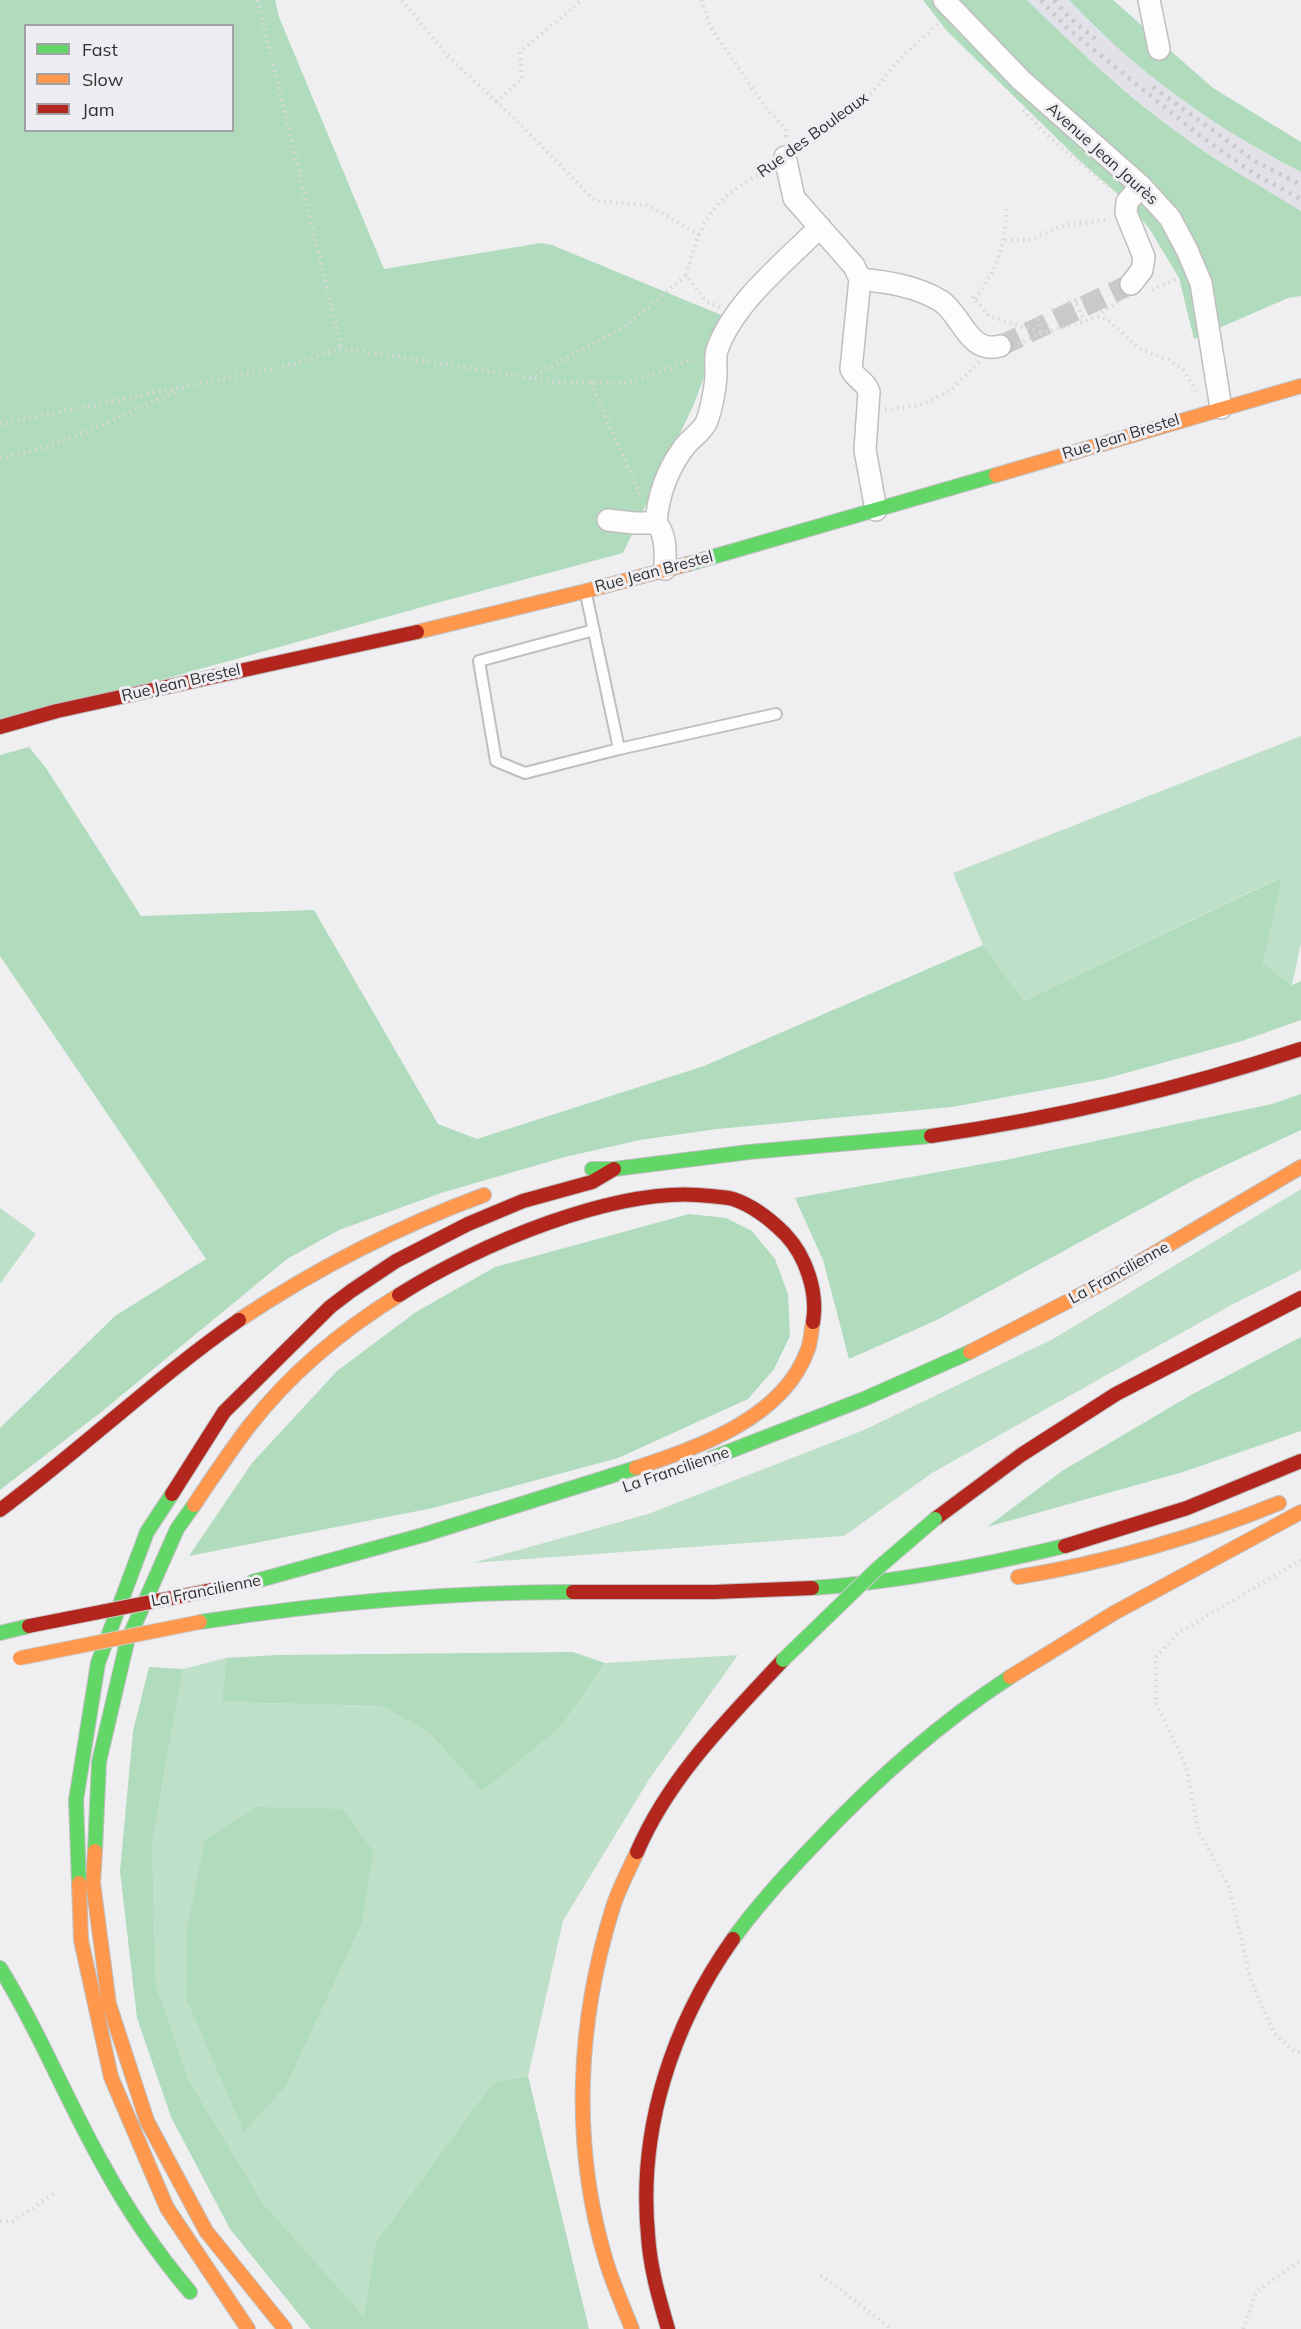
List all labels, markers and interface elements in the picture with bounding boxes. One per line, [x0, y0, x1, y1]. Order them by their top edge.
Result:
legend [24, 24, 234, 132]
text: Fast [82, 38, 118, 61]
text: Slow [82, 68, 123, 91]
street label: Rue des Bouleaux [754, 88, 872, 182]
text: Jam [82, 98, 115, 121]
street label: Avenue Jean Jaurès [1042, 99, 1162, 209]
street label: Rue Jean Brestel [1060, 410, 1182, 464]
street label: Rue Jean Brestel [593, 547, 715, 597]
street label: Rue Jean Brestel [120, 660, 242, 706]
street label: La Francilienne [1066, 1238, 1172, 1308]
street label: La Francilienne [620, 1443, 732, 1497]
street label: La Francilienne [149, 1571, 263, 1611]

